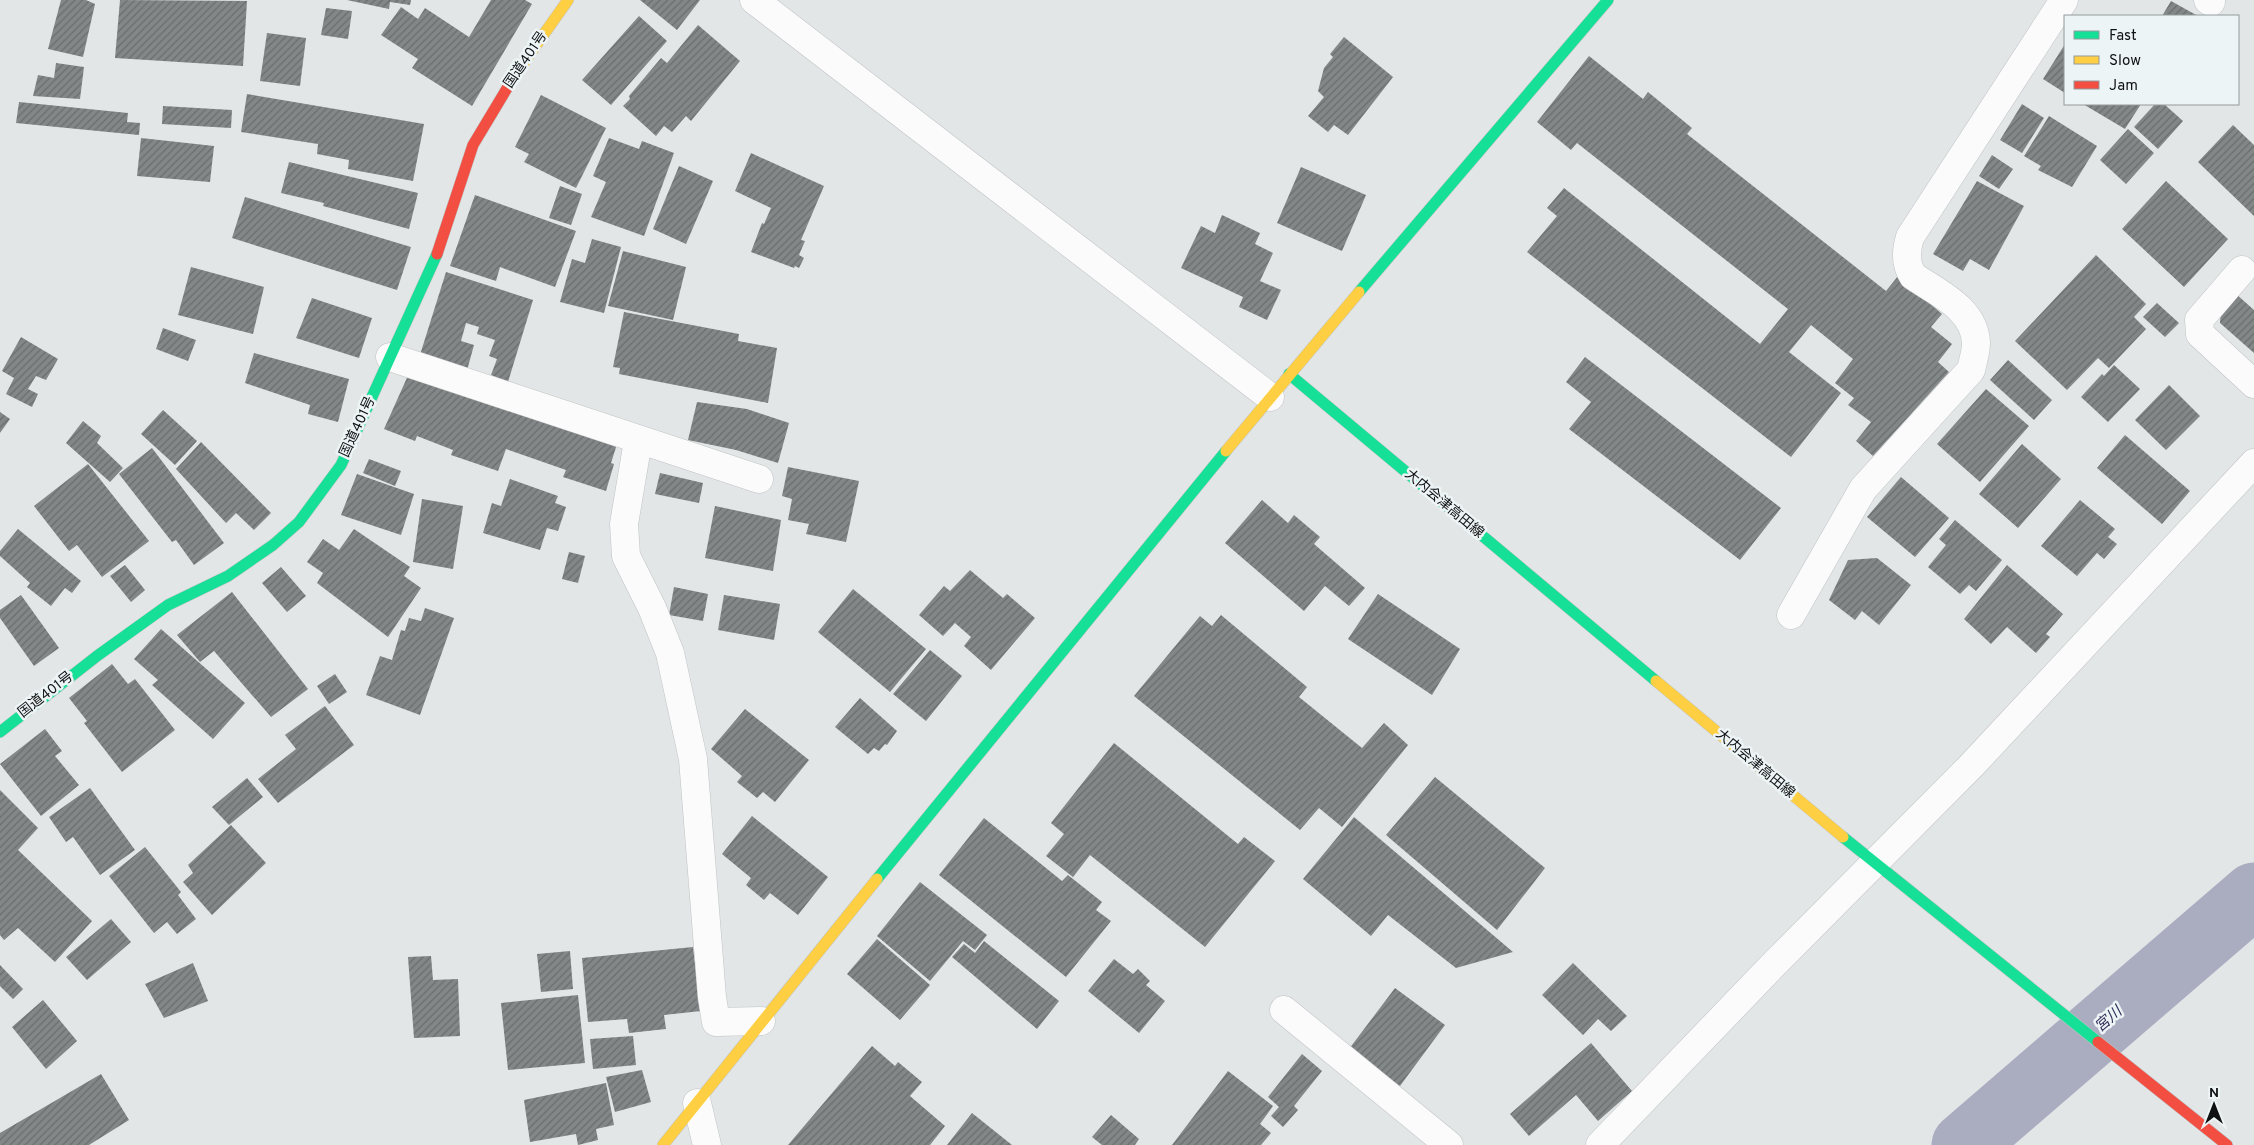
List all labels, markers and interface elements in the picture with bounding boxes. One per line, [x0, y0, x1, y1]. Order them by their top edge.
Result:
legend [2064, 15, 2239, 105]
text: Fast [2109, 27, 2137, 46]
street label: 国道401号 [501, 28, 551, 92]
text: Slow [2109, 52, 2141, 71]
text: Jam [2109, 77, 2138, 96]
street label: 国道401号 [337, 394, 379, 460]
street label: 大内会津高田線 [1401, 466, 1487, 542]
street label: 国道401号 [15, 668, 77, 722]
street label: 大内会津高田線 [1712, 726, 1798, 802]
water label: 宮川 [2091, 1002, 2128, 1037]
north arrow [2189, 1080, 2239, 1130]
text: N [2209, 1085, 2219, 1102]

